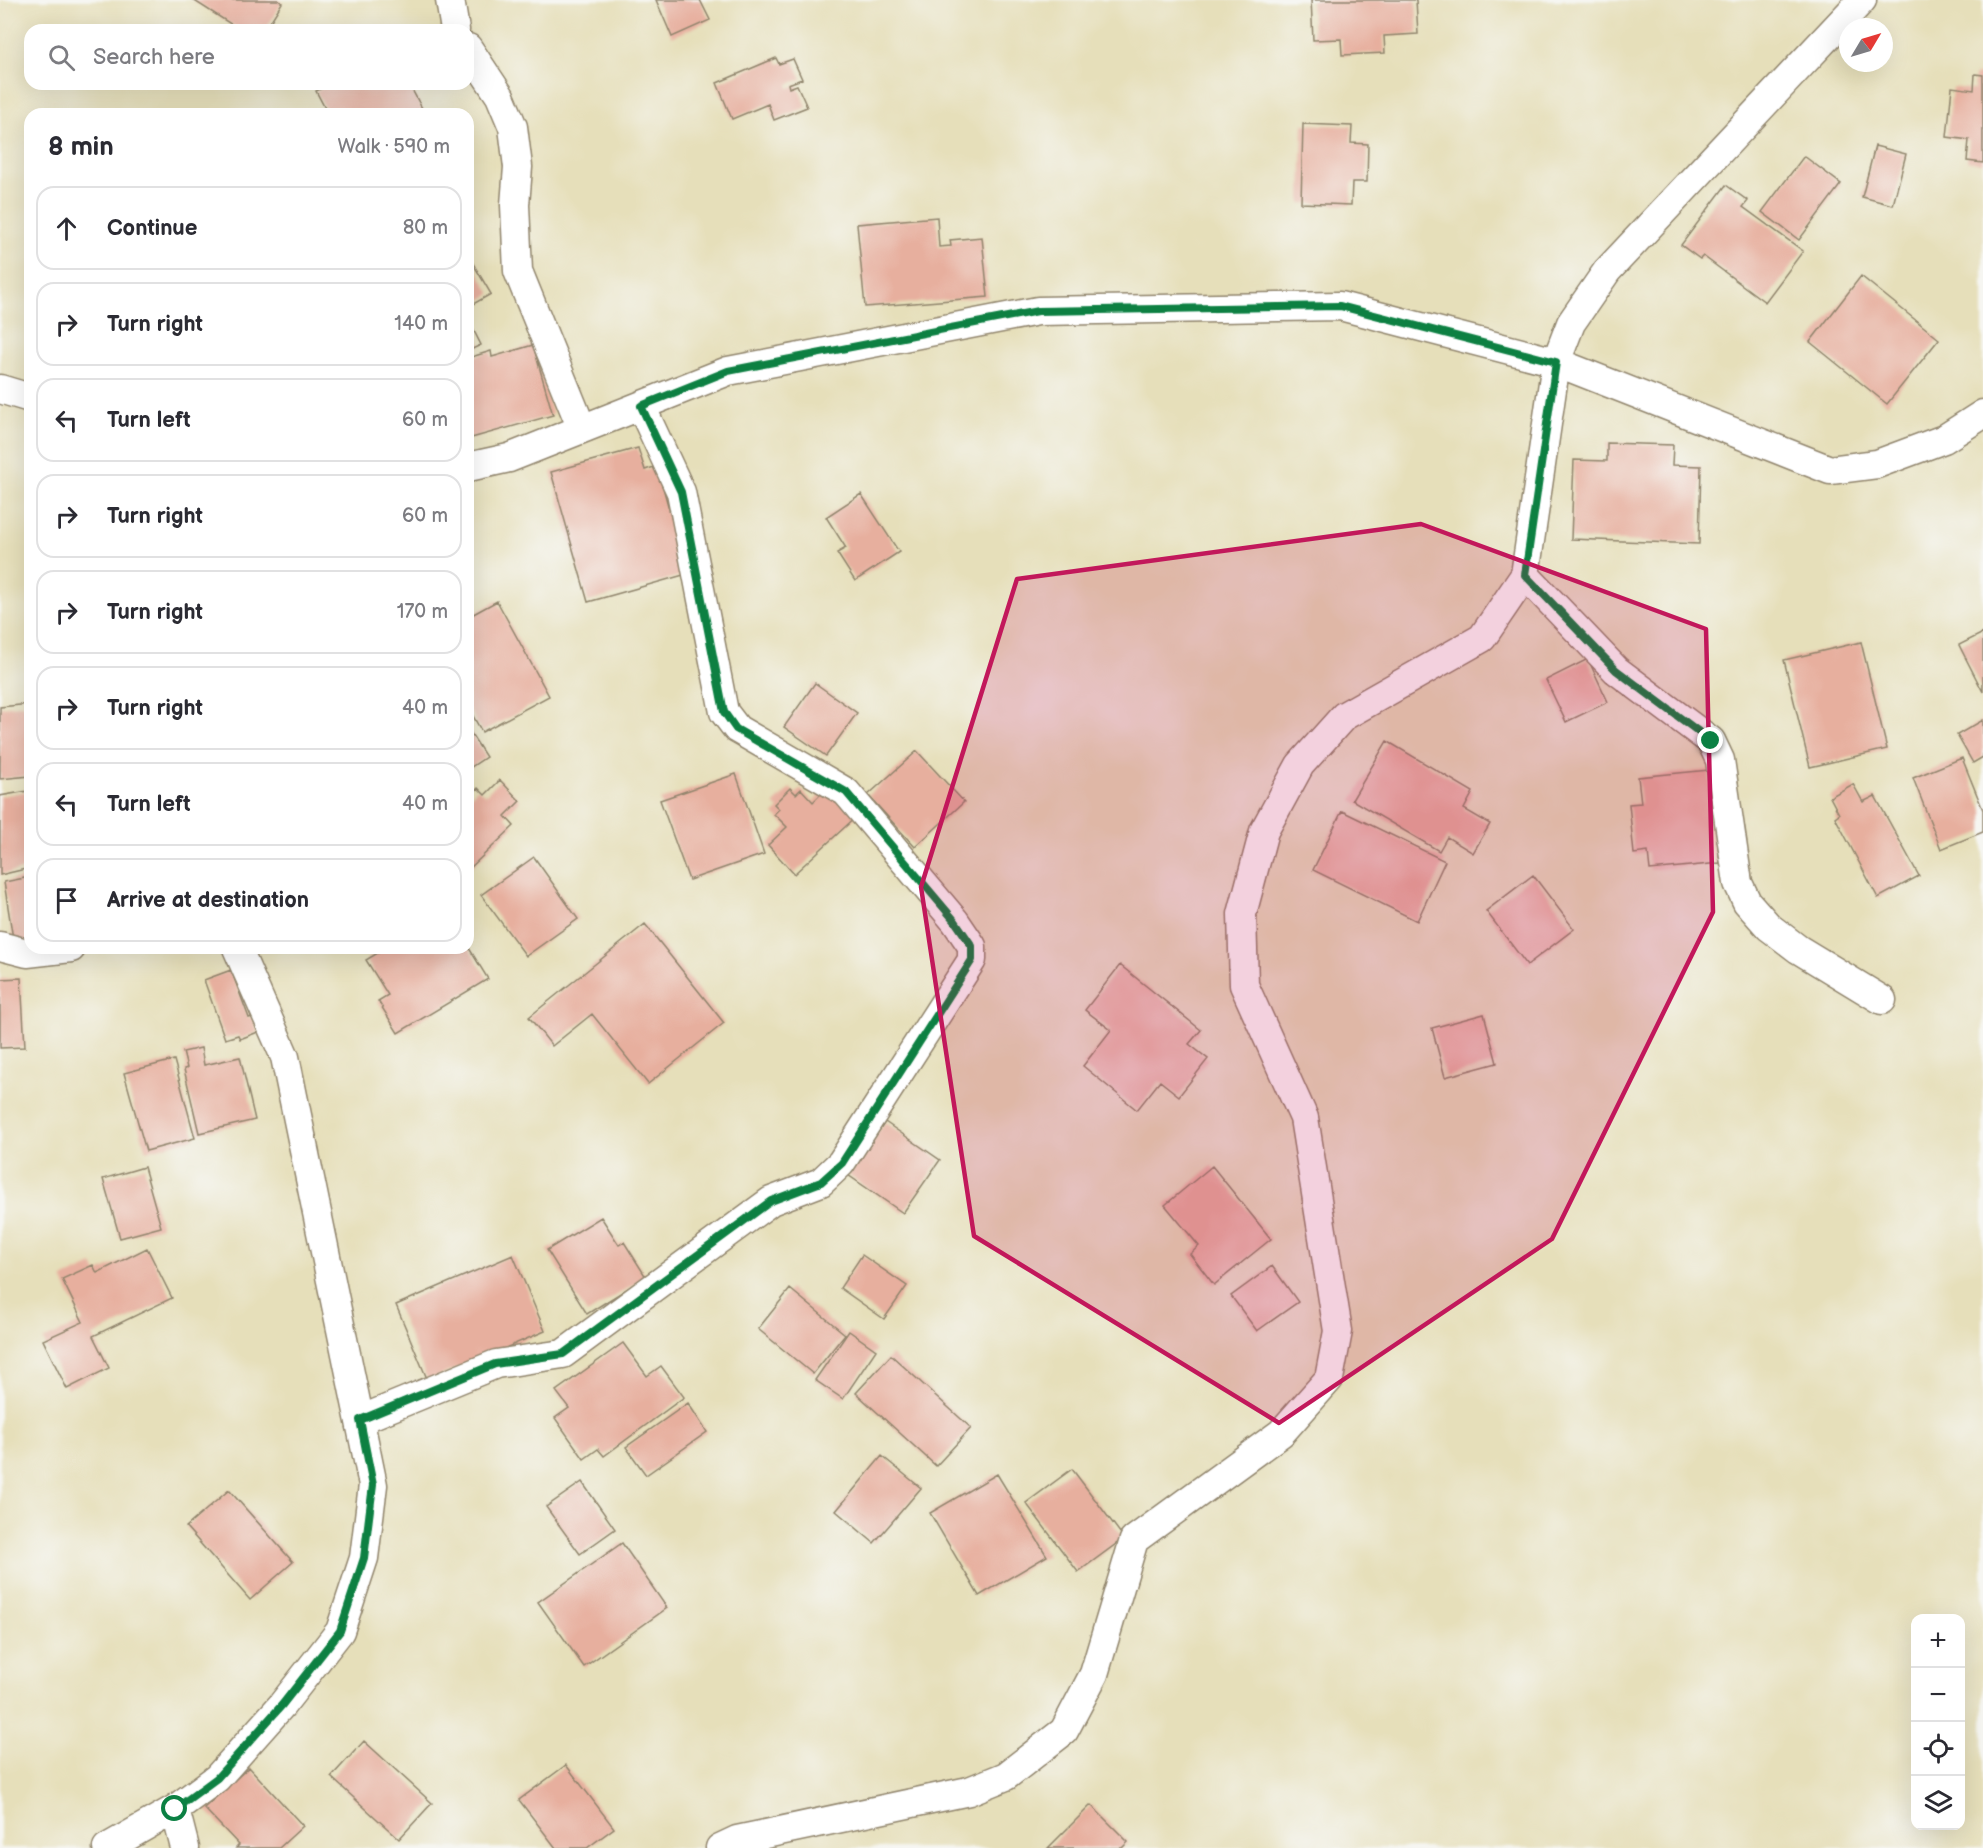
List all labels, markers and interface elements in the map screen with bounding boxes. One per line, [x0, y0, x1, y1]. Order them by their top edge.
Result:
north arrow [1839, 18, 1893, 72]
search box [24, 24, 474, 90]
icon: search [45, 41, 78, 74]
text: Search here [93, 44, 215, 71]
text: 8 min [48, 132, 114, 163]
text: Walk · 590 m [338, 135, 450, 159]
icon: ahead [50, 212, 83, 245]
text: Continue [107, 215, 197, 242]
text: 80 m [403, 216, 448, 240]
icon: right [50, 308, 83, 341]
text: Turn right [107, 311, 203, 338]
text: 140 m [394, 312, 448, 336]
icon: left [50, 404, 83, 437]
text: Turn left [107, 407, 191, 434]
text: 60 m [402, 408, 448, 432]
icon: right [50, 500, 83, 533]
text: Turn right [107, 503, 203, 530]
text: 60 m [402, 504, 448, 528]
icon: right [50, 596, 83, 629]
text: Turn right [107, 599, 203, 626]
text: 170 m [397, 600, 448, 624]
icon: right [50, 692, 83, 725]
text: Turn right [107, 695, 203, 722]
text: 40 m [402, 696, 448, 720]
route end [1697, 727, 1723, 753]
icon: left [50, 788, 83, 821]
text: Turn left [107, 791, 191, 818]
text: 40 m [402, 792, 448, 816]
icon: arrive [50, 884, 83, 917]
text: Arrive at destination [107, 887, 309, 914]
map controls [1911, 1614, 1965, 1830]
button: + [1911, 1614, 1965, 1668]
button: − [1911, 1668, 1965, 1722]
button: locate [1911, 1722, 1965, 1776]
button: layers [1911, 1776, 1965, 1830]
route start [161, 1795, 187, 1821]

